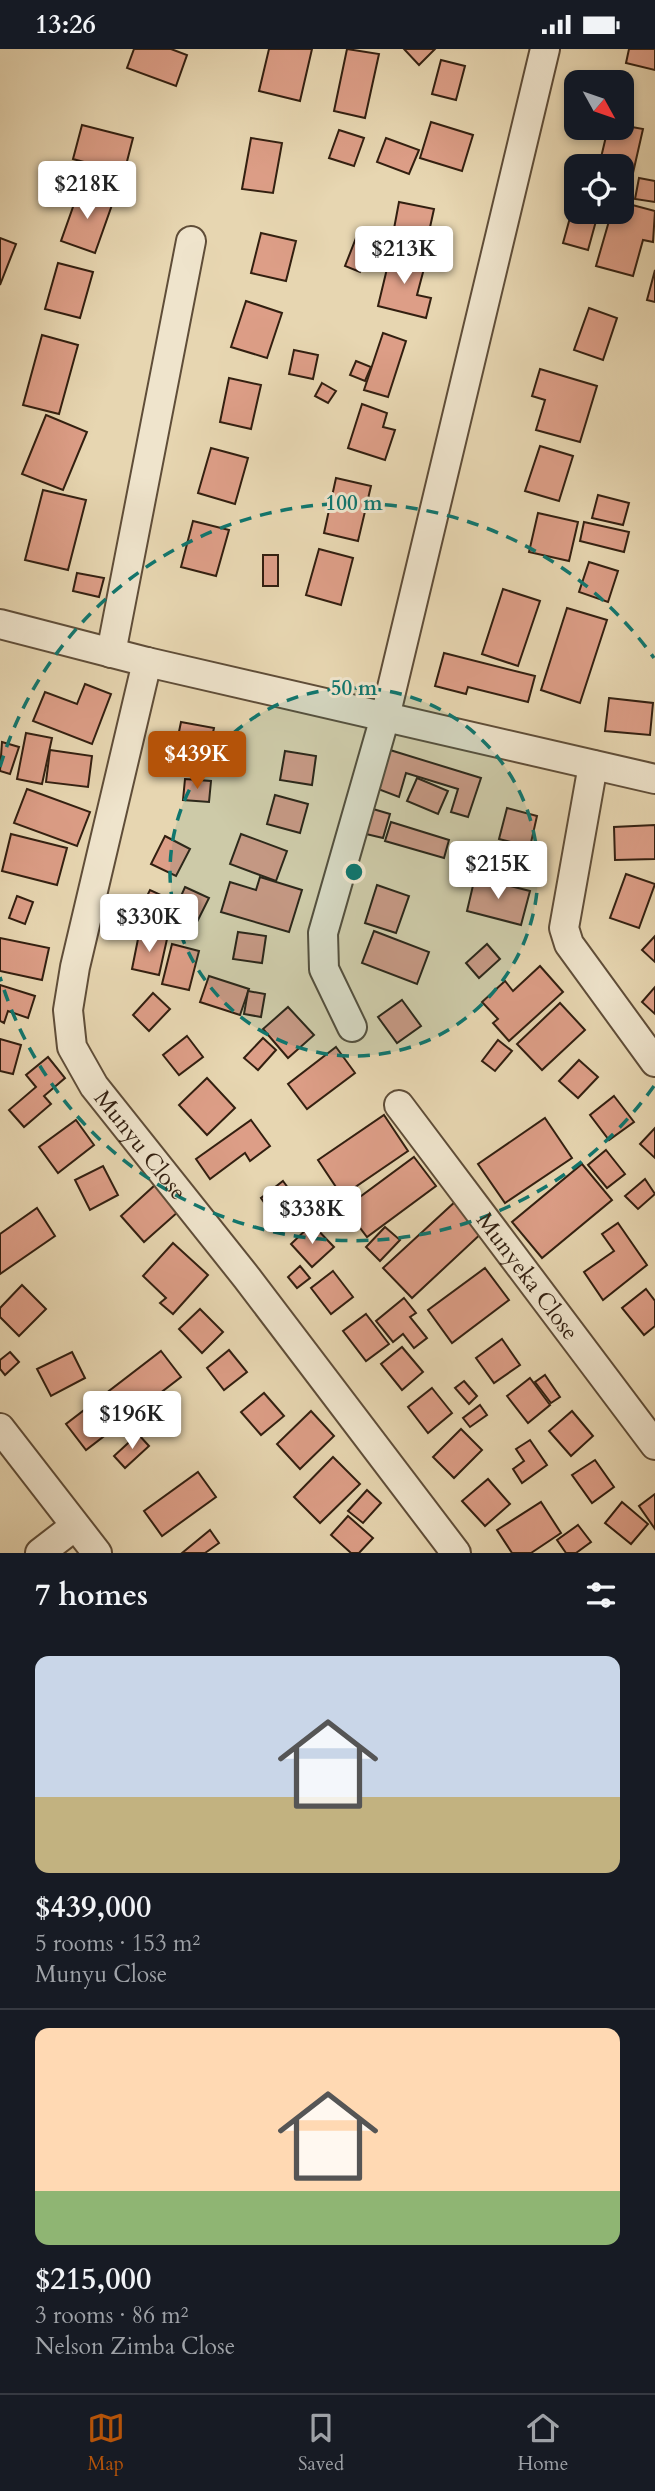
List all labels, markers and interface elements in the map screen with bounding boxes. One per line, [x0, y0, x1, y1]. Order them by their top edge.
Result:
text: 13:26 [35, 7, 96, 42]
north arrow [564, 70, 634, 140]
map controls [564, 70, 634, 224]
button: locate [564, 154, 634, 224]
pin: $218K [38, 162, 136, 221]
text: $218K [54, 168, 120, 199]
pin: $213K [355, 226, 453, 286]
text: $213K [371, 233, 437, 264]
text: 100 m [325, 489, 383, 518]
text: 50 m [331, 674, 378, 703]
pin: $439K [148, 731, 246, 791]
text: $439K [164, 738, 230, 769]
pin: $215K [449, 841, 547, 901]
text: $215K [465, 848, 531, 879]
centre of rings [342, 860, 366, 884]
pin: $330K [100, 895, 198, 954]
text: $330K [116, 901, 182, 932]
street label: Munyu Close [87, 1083, 194, 1206]
pin: $338K [263, 1187, 361, 1246]
text: $338K [279, 1193, 345, 1224]
street label: Munyeka Close [469, 1206, 586, 1346]
pin: $196K [83, 1391, 181, 1451]
text: $196K [99, 1398, 165, 1429]
text: 7 homes [35, 1575, 148, 1616]
icon: filters [582, 1576, 620, 1614]
icon: home [265, 1701, 391, 1827]
text: $439,000 [35, 1887, 151, 1928]
text: 5 rooms · 153 m² [35, 1928, 200, 1959]
text: Munyu Close [35, 1959, 167, 1990]
icon: home [265, 2073, 391, 2199]
text: $215,000 [35, 2259, 151, 2300]
text: 3 rooms · 86 m² [35, 2300, 188, 2331]
text: Nelson Zimba Close [35, 2331, 235, 2362]
tab: Map [87, 2409, 125, 2477]
tab: Saved [298, 2409, 344, 2477]
tab: Home [517, 2409, 568, 2477]

